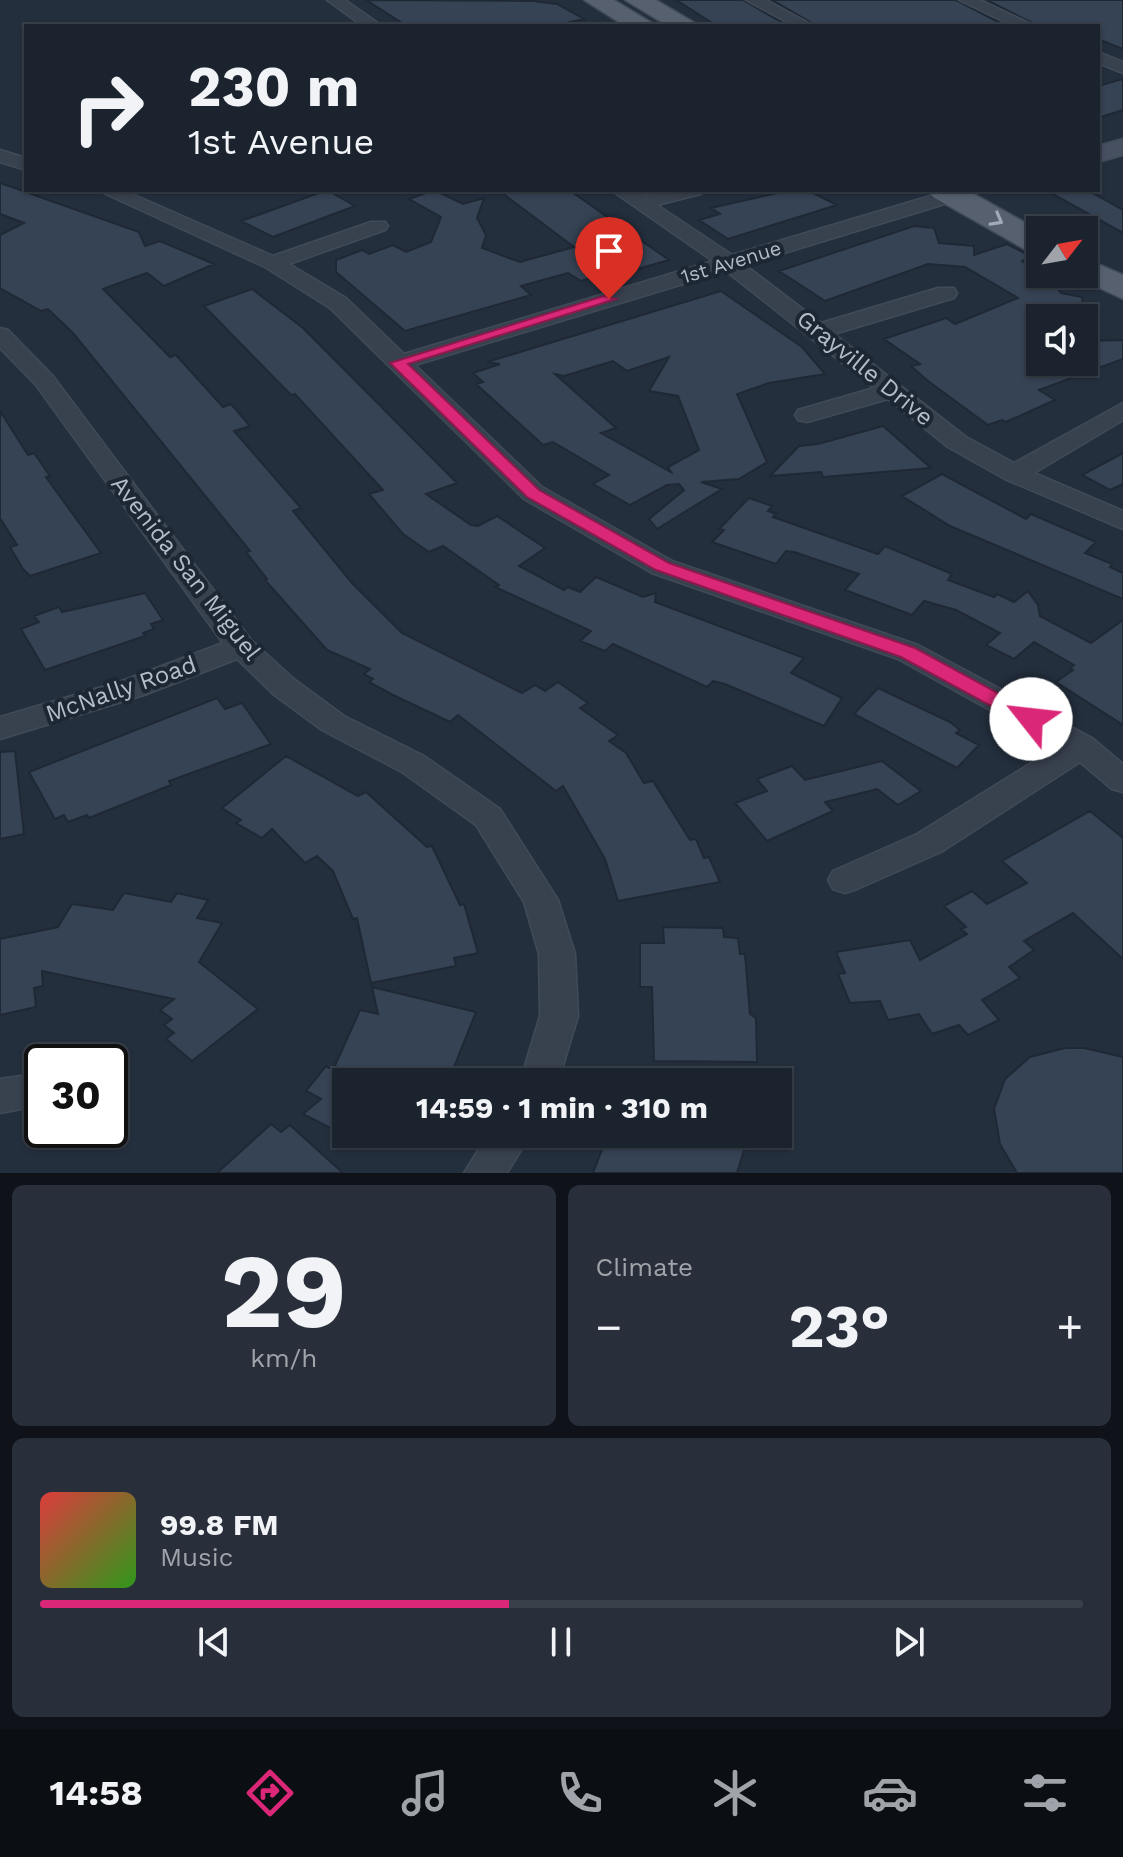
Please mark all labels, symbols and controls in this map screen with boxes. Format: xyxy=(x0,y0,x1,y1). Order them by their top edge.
text: 230 m xyxy=(188,54,359,120)
icon: right xyxy=(56,56,160,160)
text: 1st Avenue xyxy=(188,121,374,163)
one-way arrow xyxy=(988,210,1003,226)
north arrow xyxy=(1026,216,1098,288)
map controls xyxy=(1026,216,1098,376)
pin xyxy=(575,217,643,299)
icon: arrive xyxy=(587,229,631,273)
street label: 1st Avenue xyxy=(678,235,784,289)
street label: Grayville Drive xyxy=(791,304,939,432)
button: sound xyxy=(1026,304,1098,376)
street label: Avenida San Miguel xyxy=(105,470,267,666)
street label: McNally Road xyxy=(42,650,200,728)
position arrow xyxy=(989,677,1073,761)
speed limit sign: 30 xyxy=(24,1044,128,1148)
text: 14:59 · 1 min · 310 m xyxy=(416,1090,708,1125)
text: 29 xyxy=(221,1230,347,1352)
text: Climate xyxy=(596,1252,693,1282)
text: 23° xyxy=(789,1291,890,1362)
text: − xyxy=(596,1301,622,1353)
text: + xyxy=(1056,1301,1083,1353)
text: km/h xyxy=(250,1343,317,1373)
text: 99.8 FM xyxy=(160,1507,279,1542)
text: Music xyxy=(160,1542,233,1572)
icon: previous xyxy=(192,1620,236,1664)
icon: pause xyxy=(539,1620,583,1664)
icon: next xyxy=(887,1620,931,1664)
icon: directions xyxy=(242,1765,298,1821)
icon: music xyxy=(397,1765,453,1821)
icon: phone xyxy=(552,1765,608,1821)
icon: climate xyxy=(707,1765,763,1821)
icon: car xyxy=(862,1765,918,1821)
icon: filters xyxy=(1017,1765,1073,1821)
text: 14:58 xyxy=(50,1772,143,1814)

